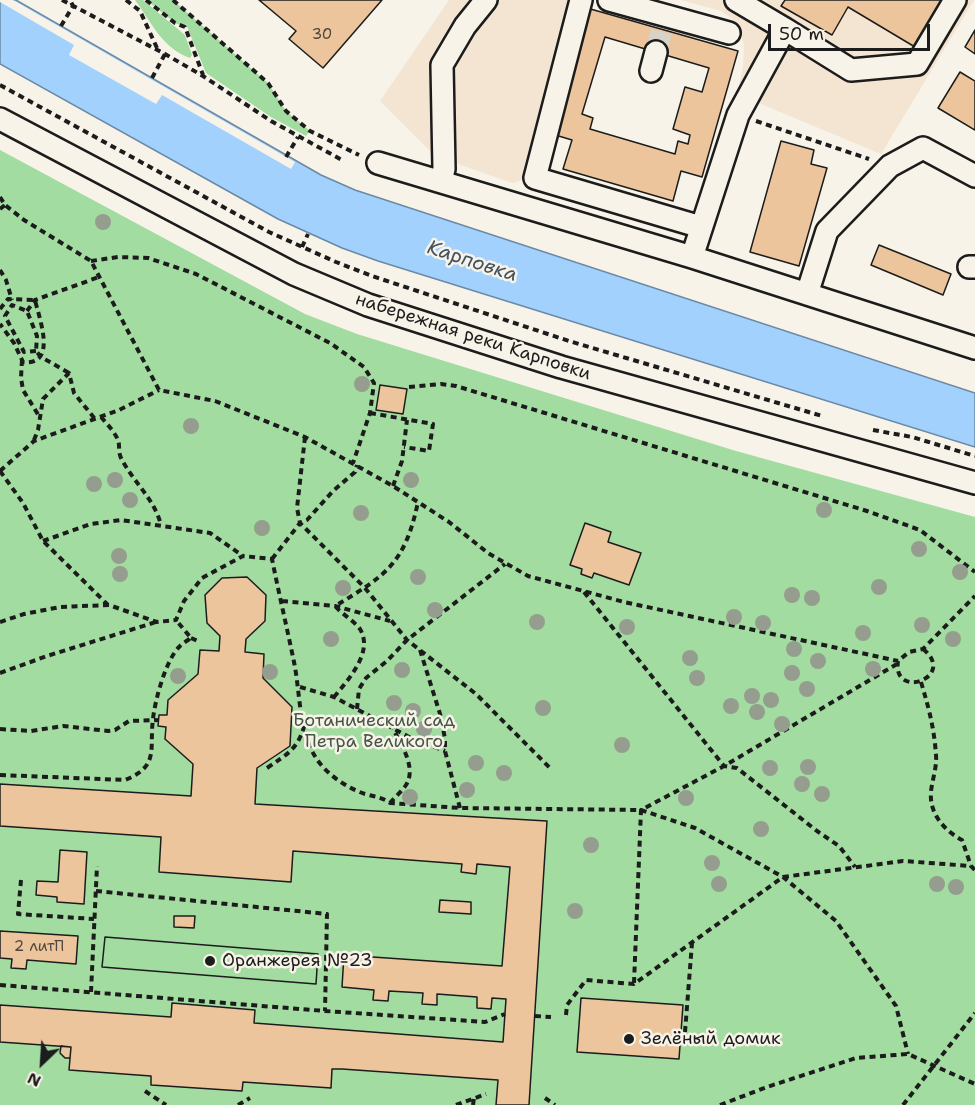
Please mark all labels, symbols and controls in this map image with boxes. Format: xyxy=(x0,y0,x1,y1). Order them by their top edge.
scale bar xyxy=(771,12,933,50)
text: 50 m xyxy=(779,22,824,46)
house number: 30 xyxy=(312,26,332,44)
water label: Карповка xyxy=(424,236,520,288)
street label: набережная реки Карповки xyxy=(353,289,593,385)
park label: Ботанический сад Петра Великого xyxy=(293,710,455,752)
house number: 2 литП xyxy=(14,938,64,956)
place label: Оранжерея №23 xyxy=(222,950,373,972)
marker: Оранжерея №23 xyxy=(203,954,217,968)
place label: Зелёный домик xyxy=(641,1028,781,1050)
marker: Зелёный домик xyxy=(622,1032,636,1046)
north arrow xyxy=(12,1033,72,1093)
text: N xyxy=(24,1068,44,1092)

